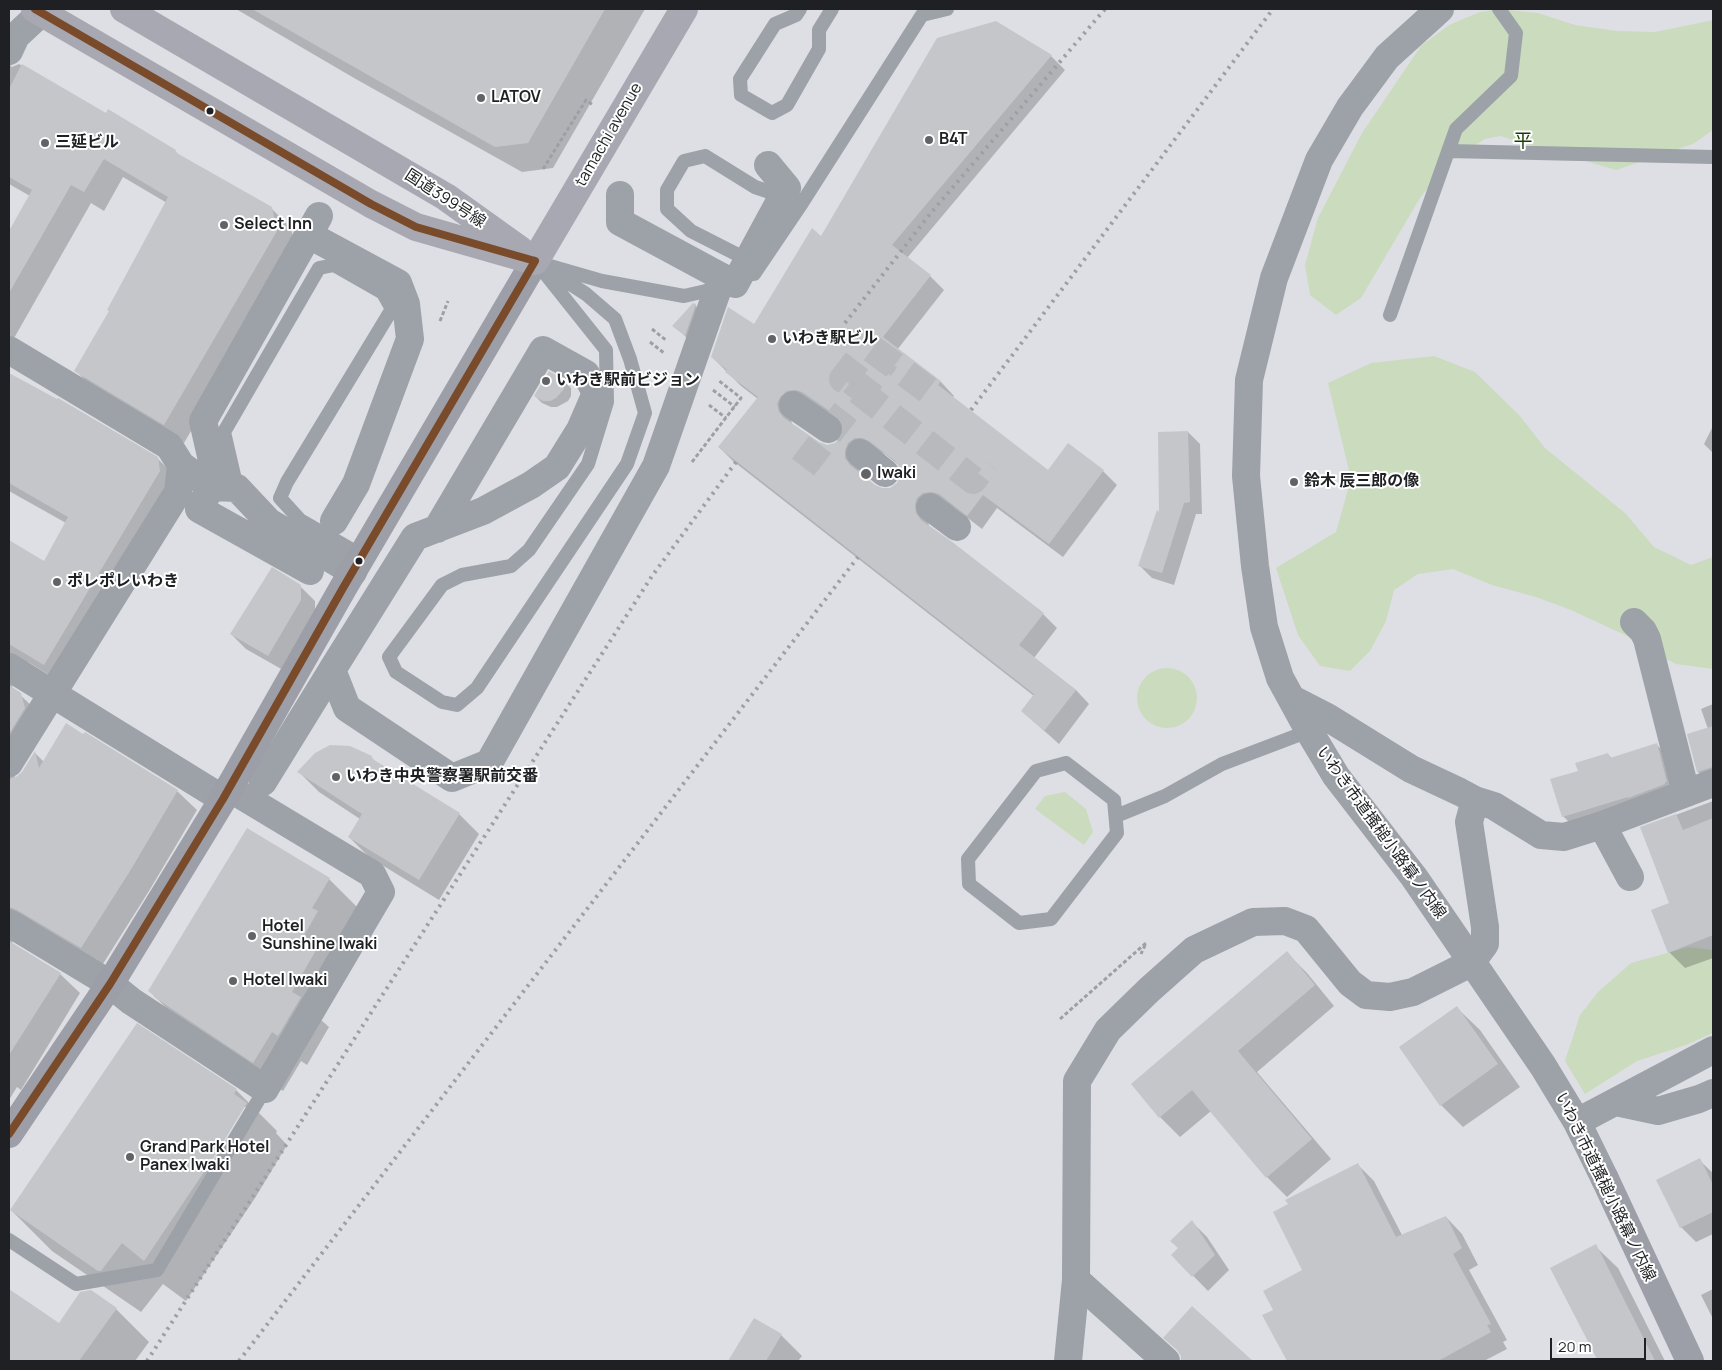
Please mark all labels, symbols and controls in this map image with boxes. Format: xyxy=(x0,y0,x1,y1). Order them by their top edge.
street label: tamachi avenue xyxy=(571,80,647,190)
place label: LATOV xyxy=(491,88,541,108)
marker: LATOV xyxy=(475,92,487,104)
unlabelled marker xyxy=(205,106,215,116)
place label: B4T xyxy=(939,130,968,150)
district label: 平 xyxy=(1514,131,1532,153)
place label: 三延ビル xyxy=(55,133,119,153)
marker: B4T xyxy=(923,134,935,146)
marker: 三延ビル xyxy=(39,137,51,149)
street label: 国道399号線 xyxy=(401,166,489,232)
place label: Select Inn xyxy=(234,215,312,235)
marker: Select Inn xyxy=(218,219,230,231)
place label: いわき駅ビル xyxy=(782,329,878,349)
marker: いわき駅ビル xyxy=(766,333,778,345)
place label: いわき駅前ビジョン xyxy=(556,371,700,391)
marker: いわき駅前ビジョン xyxy=(540,375,552,387)
place label: Iwaki xyxy=(877,464,916,484)
marker: Iwaki xyxy=(859,467,873,481)
place label: 鈴木 辰三郎の像 xyxy=(1304,472,1419,492)
marker: 鈴木 辰三郎の像 xyxy=(1288,476,1300,488)
unlabelled marker xyxy=(354,556,364,566)
place label: ポレポレいわき xyxy=(67,572,179,592)
marker: ポレポレいわき xyxy=(51,576,63,588)
street label: いわき市道搔槌小路幕ノ内線 xyxy=(1312,743,1450,923)
place label: いわき中央警察署駅前交番 xyxy=(346,767,538,787)
marker: いわき中央警察署駅前交番 xyxy=(330,771,342,783)
place label: Hotel Sunshine Iwaki xyxy=(262,917,378,955)
marker: Hotel Sunshine Iwaki xyxy=(246,930,258,942)
place label: Hotel Iwaki xyxy=(243,971,327,991)
marker: Hotel Iwaki xyxy=(227,975,239,987)
street label: いわき市道搔槌小路幕ノ内線 xyxy=(1551,1089,1659,1285)
place label: Grand Park Hotel Panex Iwaki xyxy=(140,1138,270,1176)
marker: Grand Park Hotel Panex Iwaki xyxy=(124,1151,136,1163)
scale bar xyxy=(1552,1328,1648,1360)
text: 20 m xyxy=(1558,1336,1591,1357)

